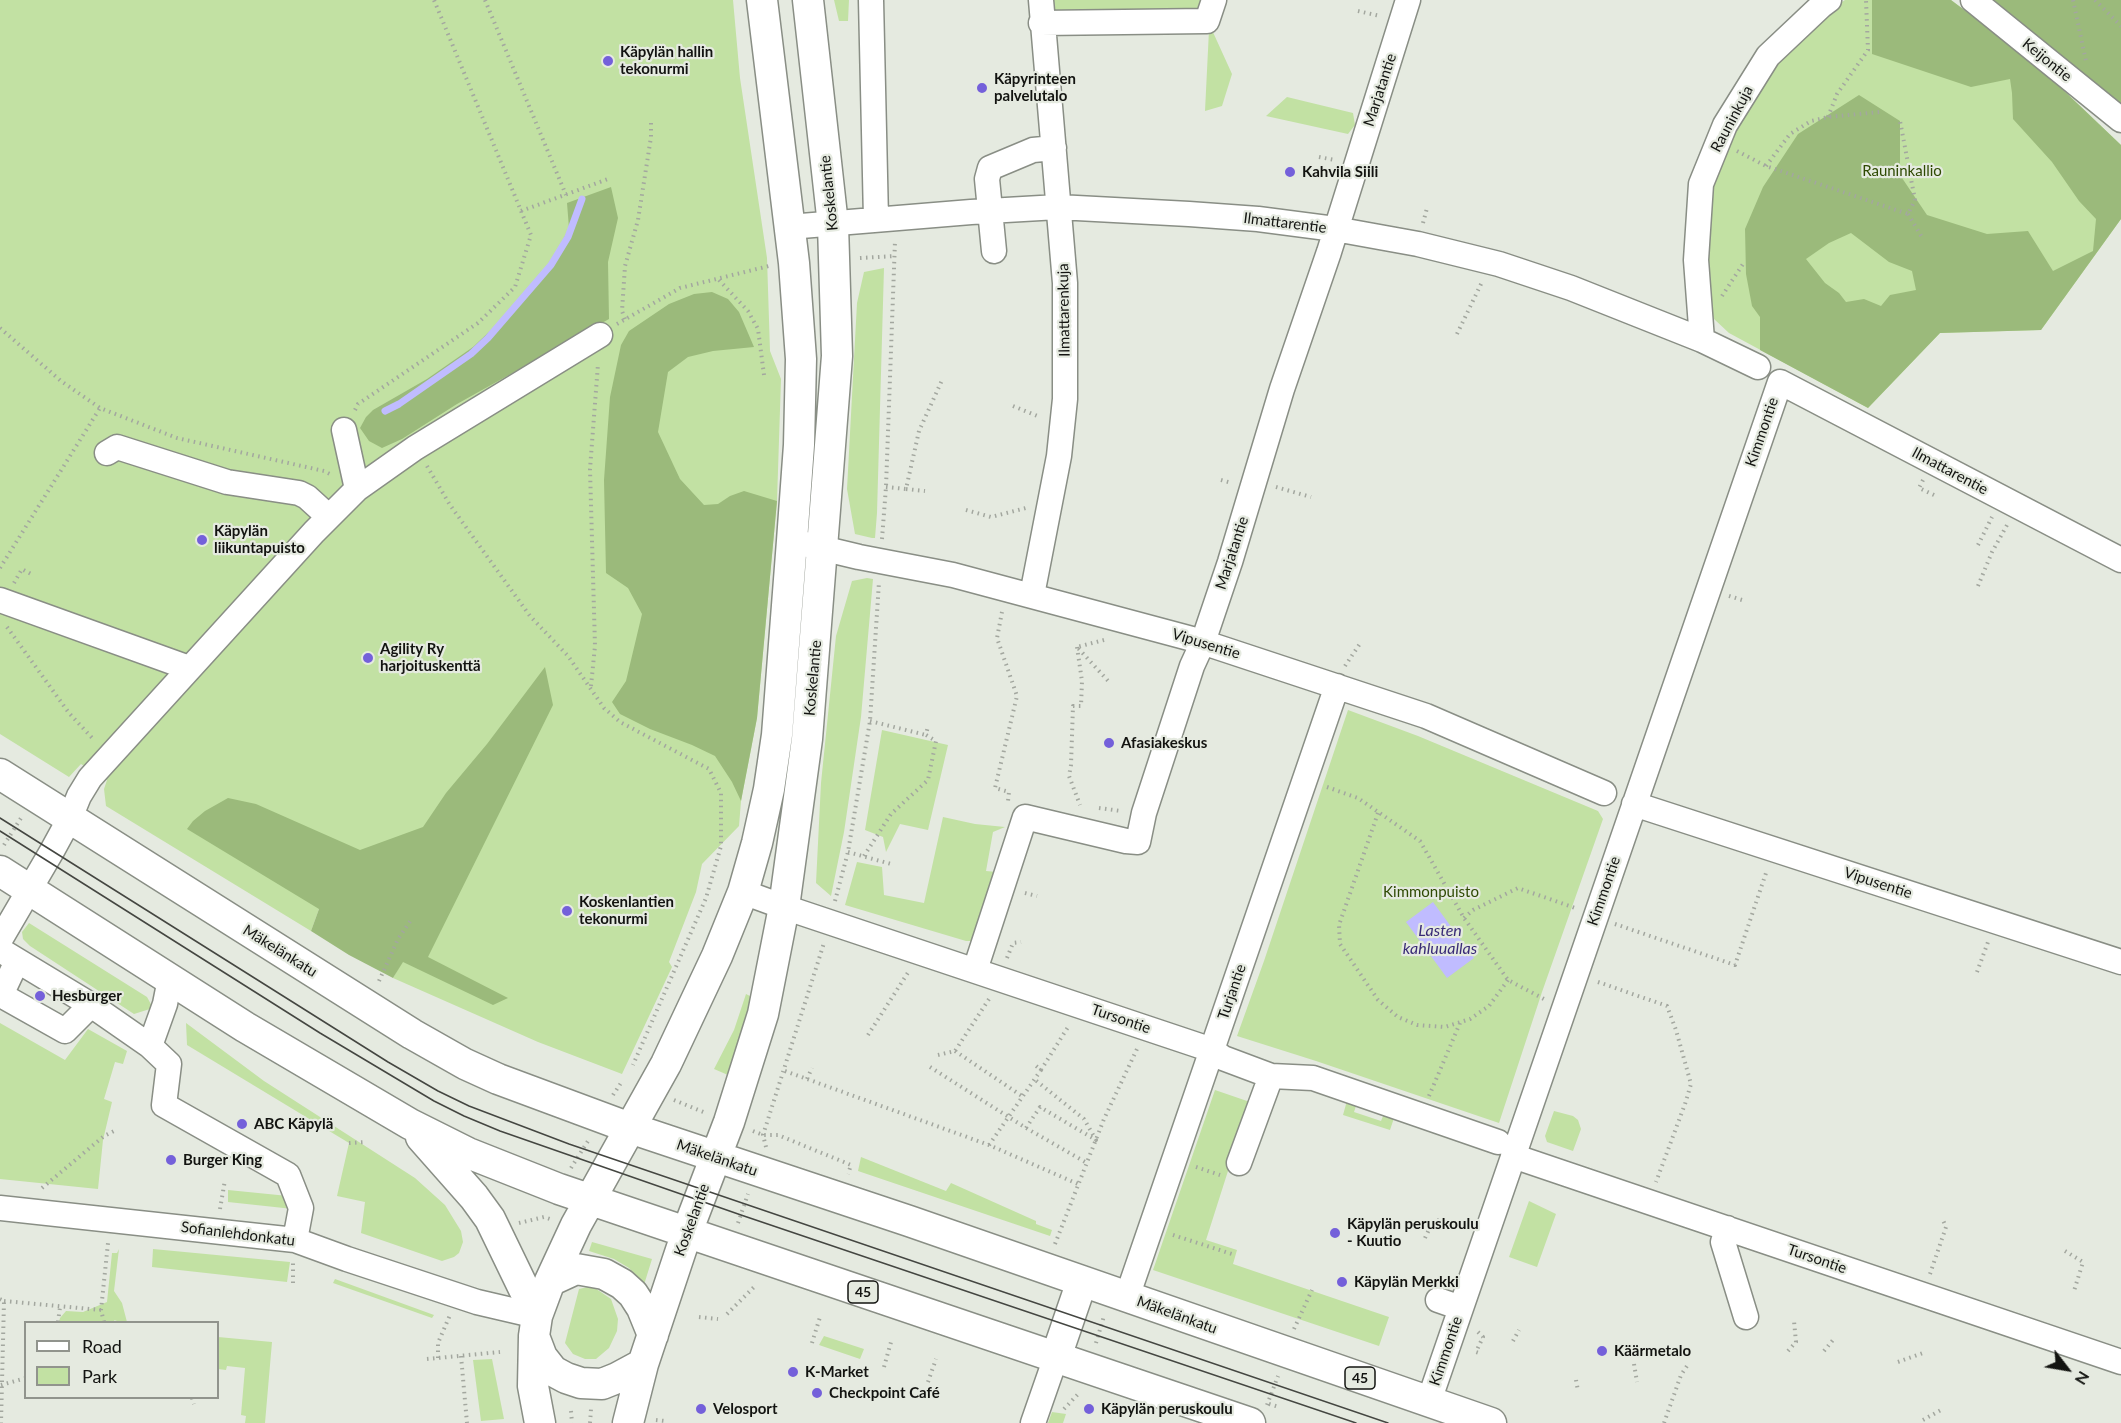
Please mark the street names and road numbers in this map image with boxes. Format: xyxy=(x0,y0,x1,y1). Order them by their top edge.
street label: Keijontie xyxy=(2019,35,2075,85)
street label: Marjatantie xyxy=(1360,51,1400,129)
street label: Rauninkuja xyxy=(1707,83,1757,155)
street label: Koskelantie xyxy=(816,154,842,232)
street label: Ilmattarentie xyxy=(1242,209,1328,237)
street label: Ilmattarenkuja xyxy=(1054,263,1074,357)
street label: Kimmontie xyxy=(1742,395,1782,469)
street label: Ilmattarentie xyxy=(1909,443,1991,499)
street label: Marjatantie xyxy=(1212,514,1252,592)
street label: Vipusentie xyxy=(1170,625,1242,663)
street label: Koskelantie xyxy=(801,639,825,717)
street label: Kimmontie xyxy=(1584,854,1624,928)
street label: Vipusentie xyxy=(1842,864,1914,902)
street label: Mäkelänkatu xyxy=(239,921,321,981)
street label: Turjantie xyxy=(1214,962,1250,1022)
street label: Tursontie xyxy=(1089,1000,1153,1038)
street label: Mäkelänkatu xyxy=(674,1136,760,1180)
street label: Koskelantie xyxy=(671,1181,713,1259)
street label: Sofianlehdonkatu xyxy=(180,1218,296,1250)
street label: Tursontie xyxy=(1785,1240,1849,1278)
road number: 45 xyxy=(848,1281,878,1303)
street label: Mäkelänkatu xyxy=(1134,1292,1220,1338)
street label: Kimmontie xyxy=(1426,1314,1466,1388)
road number: 45 xyxy=(1345,1367,1375,1389)

